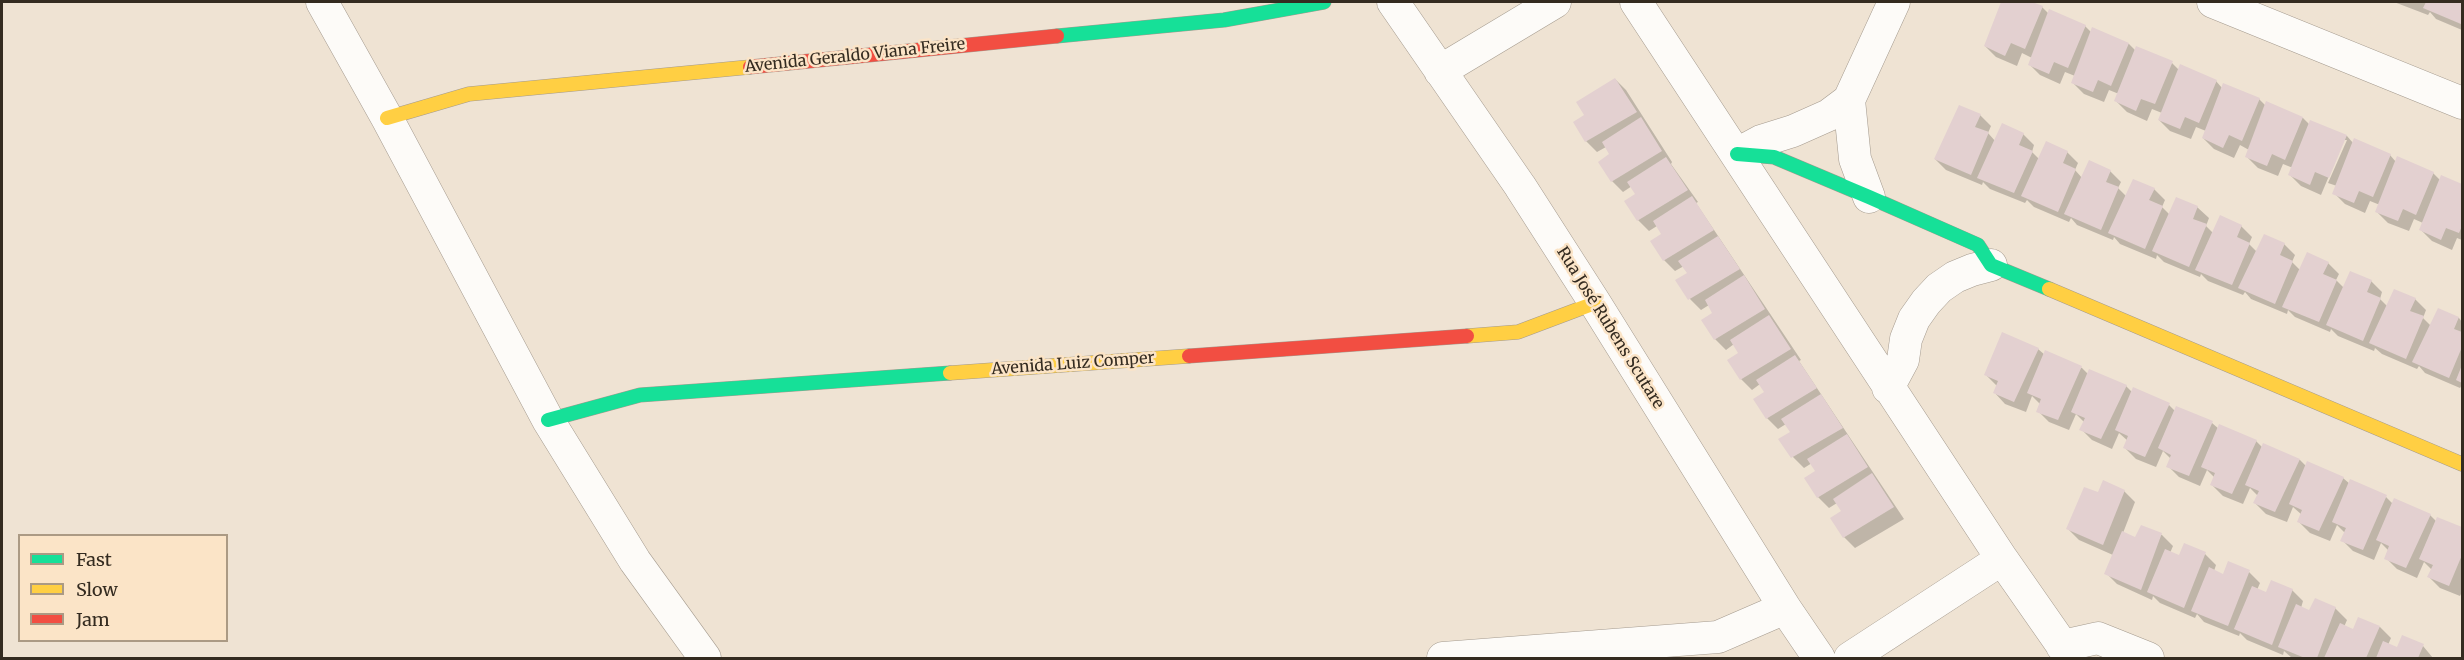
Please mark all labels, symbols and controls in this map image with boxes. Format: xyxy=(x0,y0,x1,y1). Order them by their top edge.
street label: Avenida Geraldo Viana Freire xyxy=(744,35,966,77)
street label: Rua José Rubens Scutare xyxy=(1552,244,1668,412)
street label: Avenida Luiz Comper xyxy=(991,349,1155,379)
legend xyxy=(18,534,228,642)
text: Fast xyxy=(76,548,112,571)
text: Slow xyxy=(76,578,118,601)
text: Jam xyxy=(76,608,110,631)

